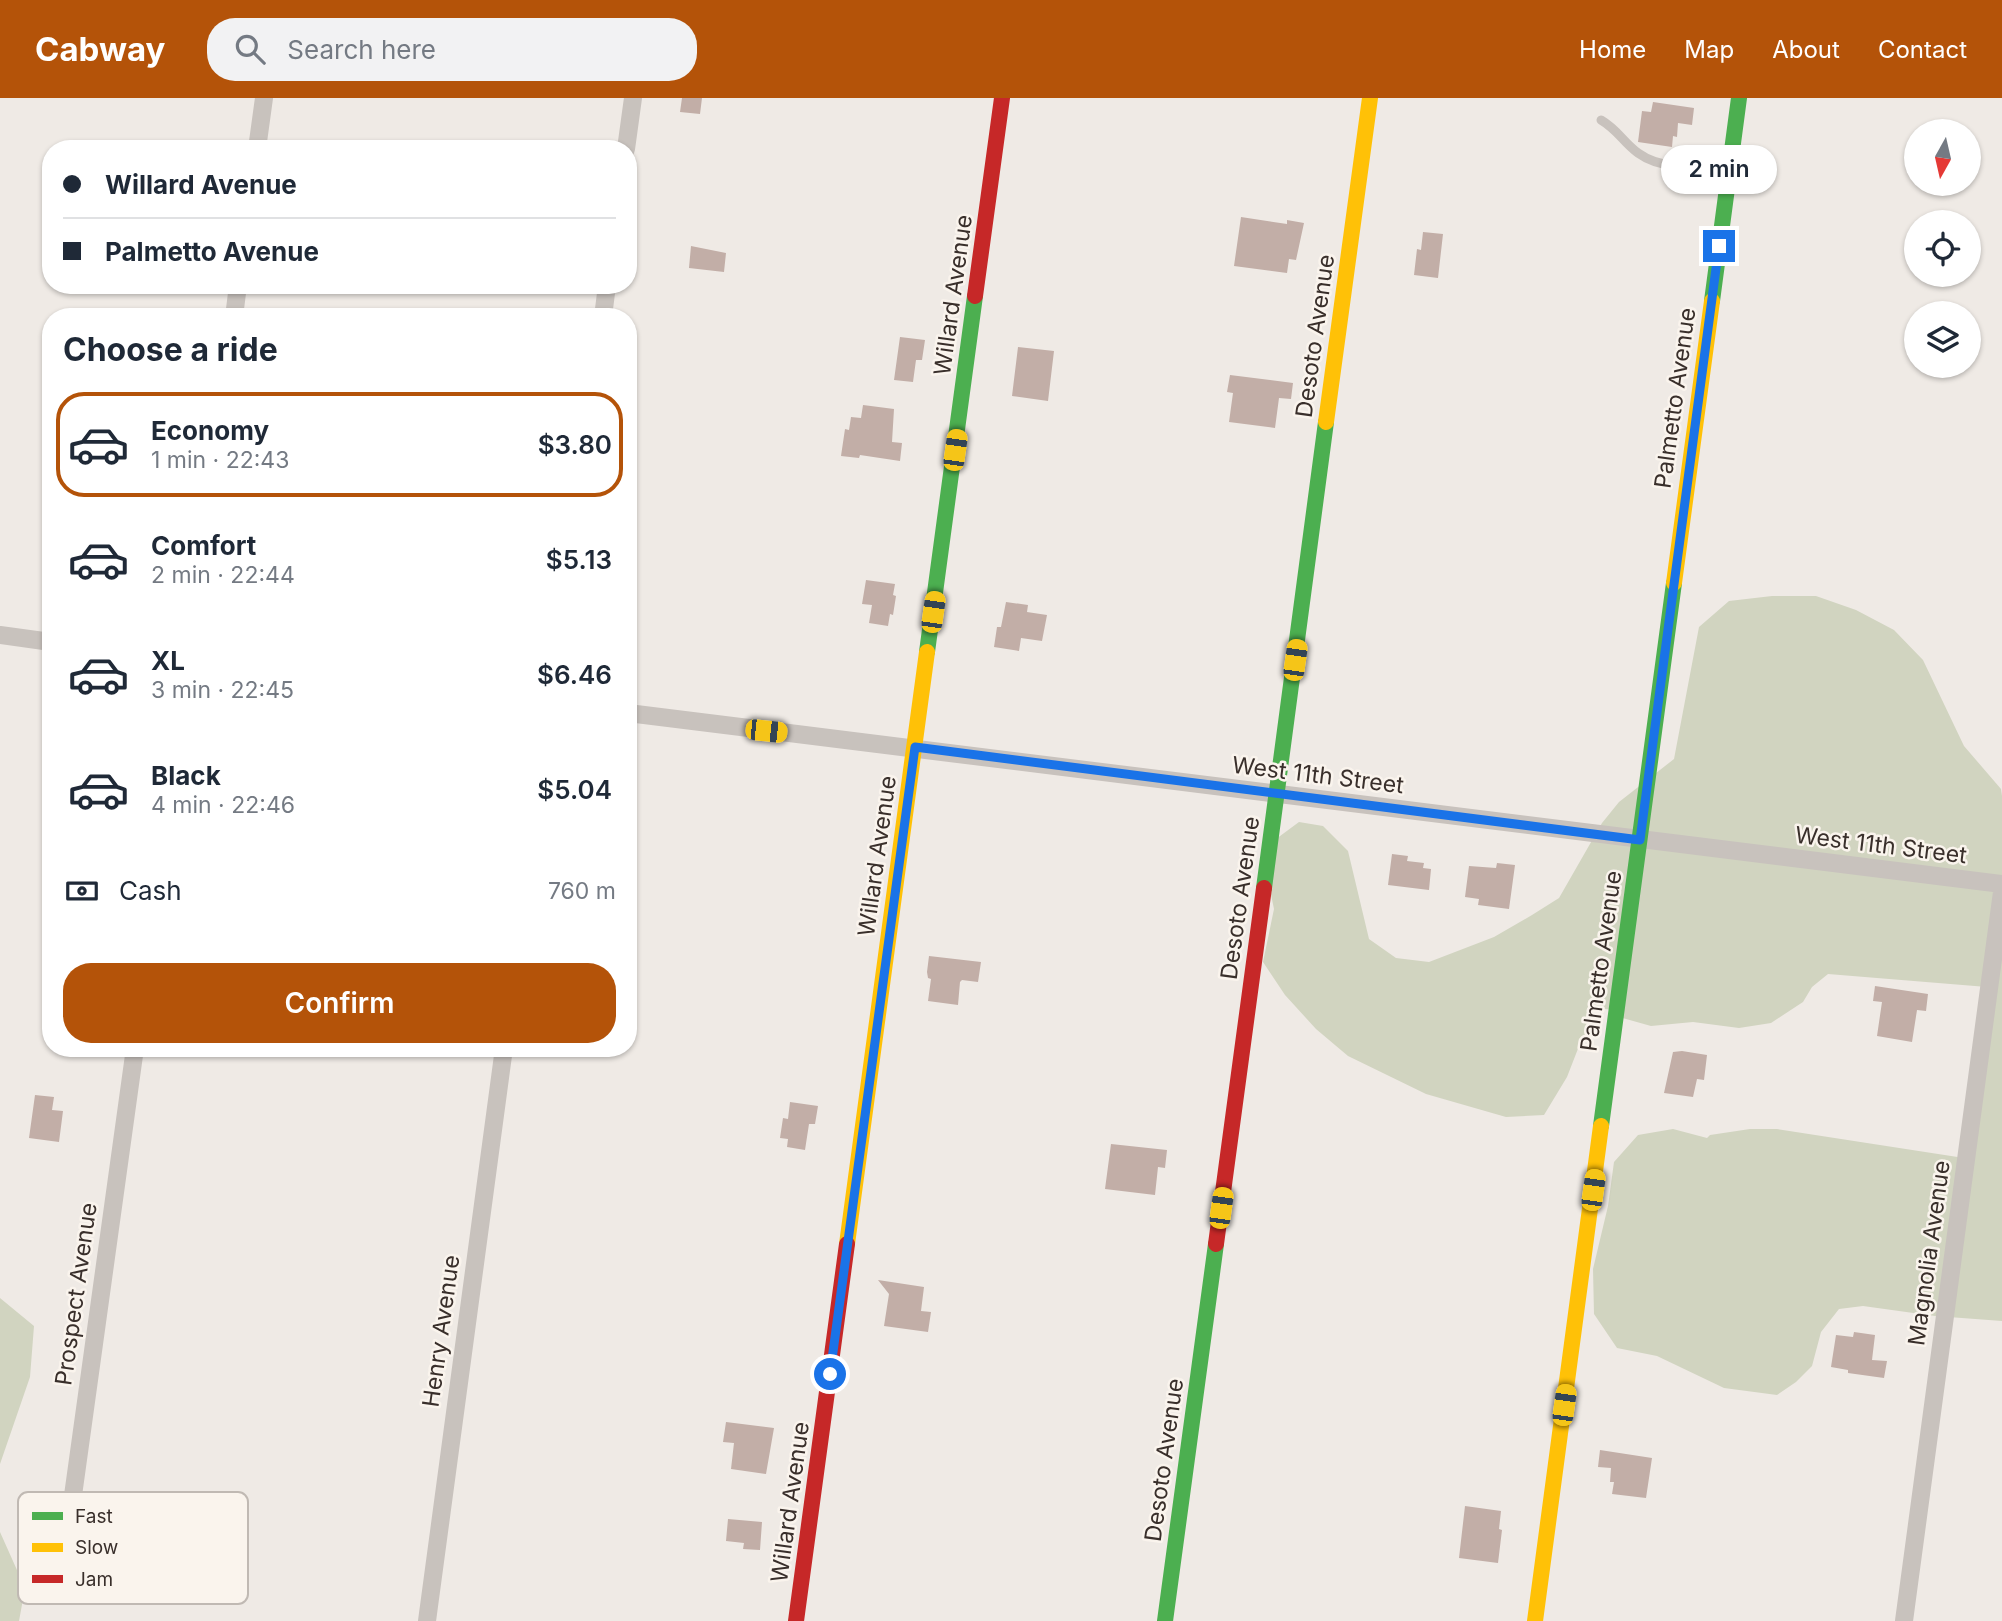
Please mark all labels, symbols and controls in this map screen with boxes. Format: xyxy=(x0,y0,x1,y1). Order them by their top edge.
search box xyxy=(207,18,697,81)
text: Cabway xyxy=(35,29,165,69)
icon: search xyxy=(231,30,269,68)
text: Search here xyxy=(287,34,436,65)
text: Home xyxy=(1579,35,1646,64)
text: Map xyxy=(1684,35,1734,64)
text: About xyxy=(1772,35,1840,64)
text: Contact xyxy=(1878,35,1967,64)
north arrow xyxy=(1904,119,1981,196)
map controls xyxy=(1904,119,1981,378)
callout: 2 min xyxy=(1661,144,1777,194)
text: 2 min xyxy=(1689,155,1749,183)
text: Willard Avenue xyxy=(105,169,297,200)
button: locate xyxy=(1904,210,1981,287)
street label: Willard Avenue xyxy=(928,213,978,377)
route end xyxy=(1703,230,1735,262)
text: Palmetto Avenue xyxy=(105,236,319,267)
street label: Desoto Avenue xyxy=(1290,253,1340,419)
button: layers xyxy=(1904,301,1981,378)
street label: Palmetto Avenue xyxy=(1648,306,1702,490)
text: Choose a ride xyxy=(63,330,278,369)
icon: car xyxy=(67,413,130,476)
text: Economy xyxy=(151,415,269,446)
car xyxy=(942,428,969,472)
text: $3.80 xyxy=(538,429,612,460)
text: 1 min · 22:43 xyxy=(151,446,289,474)
icon: car xyxy=(67,528,130,591)
text: Comfort xyxy=(151,530,256,561)
text: $5.13 xyxy=(546,544,612,575)
text: 2 min · 22:44 xyxy=(151,561,295,589)
car xyxy=(920,590,947,634)
car xyxy=(1282,638,1309,682)
icon: car xyxy=(67,643,130,706)
text: XL xyxy=(151,645,185,676)
text: $6.46 xyxy=(537,659,612,690)
text: 3 min · 22:45 xyxy=(151,676,294,704)
car xyxy=(745,718,788,744)
street label: West 11th Street xyxy=(1231,751,1406,799)
icon: car xyxy=(67,758,130,821)
text: Black xyxy=(151,760,221,791)
text: $5.04 xyxy=(537,774,612,805)
street label: Willard Avenue xyxy=(852,774,902,938)
text: 4 min · 22:46 xyxy=(151,791,295,819)
street label: Desoto Avenue xyxy=(1215,815,1265,981)
street label: West 11th Street xyxy=(1794,821,1969,869)
street label: Palmetto Avenue xyxy=(1574,869,1628,1053)
icon: cash xyxy=(63,872,101,910)
text: Cash xyxy=(119,875,182,906)
text: 760 m xyxy=(548,877,616,905)
button: Confirm xyxy=(63,963,616,1043)
street label: Magnolia Avenue xyxy=(1902,1159,1956,1347)
car xyxy=(1580,1168,1607,1212)
car xyxy=(1208,1186,1235,1230)
street label: Prospect Avenue xyxy=(49,1201,103,1387)
street label: Henry Avenue xyxy=(416,1253,466,1409)
route start xyxy=(814,1358,846,1390)
street label: Desoto Avenue xyxy=(1139,1377,1189,1543)
car xyxy=(1551,1383,1578,1427)
street label: Willard Avenue xyxy=(765,1420,815,1584)
legend xyxy=(18,1492,248,1604)
text: Fast xyxy=(75,1505,113,1528)
text: Slow xyxy=(75,1536,118,1559)
text: Jam xyxy=(75,1568,113,1591)

